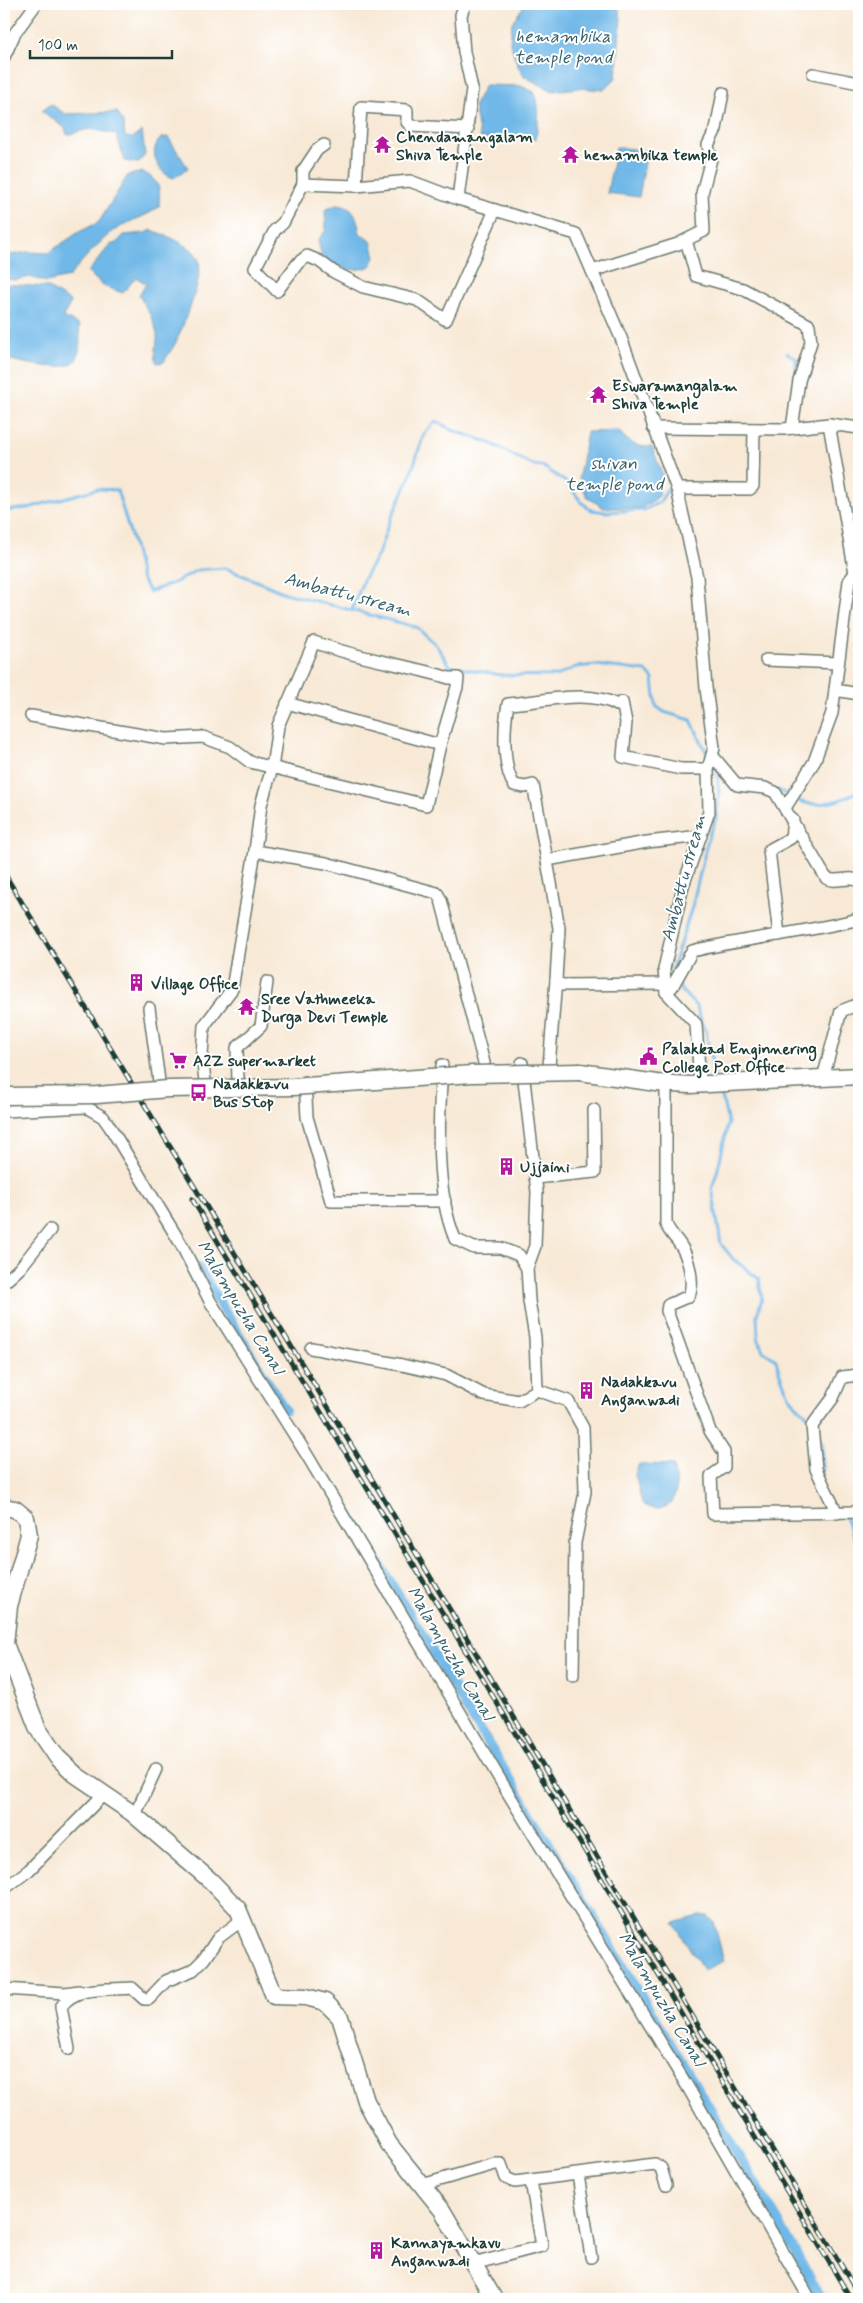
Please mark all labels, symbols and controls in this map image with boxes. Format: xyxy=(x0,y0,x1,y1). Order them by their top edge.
water label: hemambika temple pond xyxy=(514,25,615,70)
scale bar xyxy=(30,28,172,60)
text: 100 m xyxy=(38,36,78,56)
place label: Chendamangalam Shiva Temple xyxy=(396,127,533,166)
temple icon: Chendamangalam Shiva Temple xyxy=(372,135,392,155)
temple icon: hemambika temple xyxy=(560,144,580,164)
place label: hemambika temple xyxy=(584,145,719,166)
place label: Eswaramangalam Shiva Temple xyxy=(612,376,738,415)
temple icon: Eswaramangalam Shiva Temple xyxy=(588,384,608,404)
water label: shivan temple pond xyxy=(565,452,666,497)
water label: Ambattu stream xyxy=(282,566,414,623)
water label: Ambattu stream xyxy=(655,812,712,944)
building icon: Village Office xyxy=(127,973,147,993)
place label: Village Office xyxy=(151,974,239,996)
place label: Sree Vathmeeka Durga Devi Temple xyxy=(261,989,388,1030)
temple icon: Sree Vathmeeka Durga Devi Temple xyxy=(237,997,257,1017)
place label: Palakkad Enginnering College Post Office xyxy=(662,1039,817,1079)
public building icon: Palakkad Enginnering College Post Office xyxy=(638,1047,658,1067)
supermarket icon: A2Z supermarket xyxy=(169,1050,189,1070)
place label: A2Z supermarket xyxy=(193,1051,316,1072)
place label: Nadakkavu Bus Stop xyxy=(213,1074,289,1113)
bus stop icon: Nadakkavu Bus Stop xyxy=(189,1082,209,1102)
building icon: Ujjaini xyxy=(496,1156,516,1176)
place label: Ujjaini xyxy=(520,1157,570,1178)
water label: Malampuzha Canal xyxy=(191,1236,291,1381)
place label: Nadakkavu Anganwadi xyxy=(601,1372,680,1413)
building icon: Nadakkavu Anganwadi xyxy=(577,1380,597,1400)
water label: Malampuzha Canal xyxy=(401,1582,501,1727)
water label: Malampuzha Canal xyxy=(612,1928,712,2073)
place label: Kannayamkavu Anganwadi xyxy=(391,2233,501,2274)
building icon: Kannayamkavu Anganwadi xyxy=(367,2241,387,2261)

